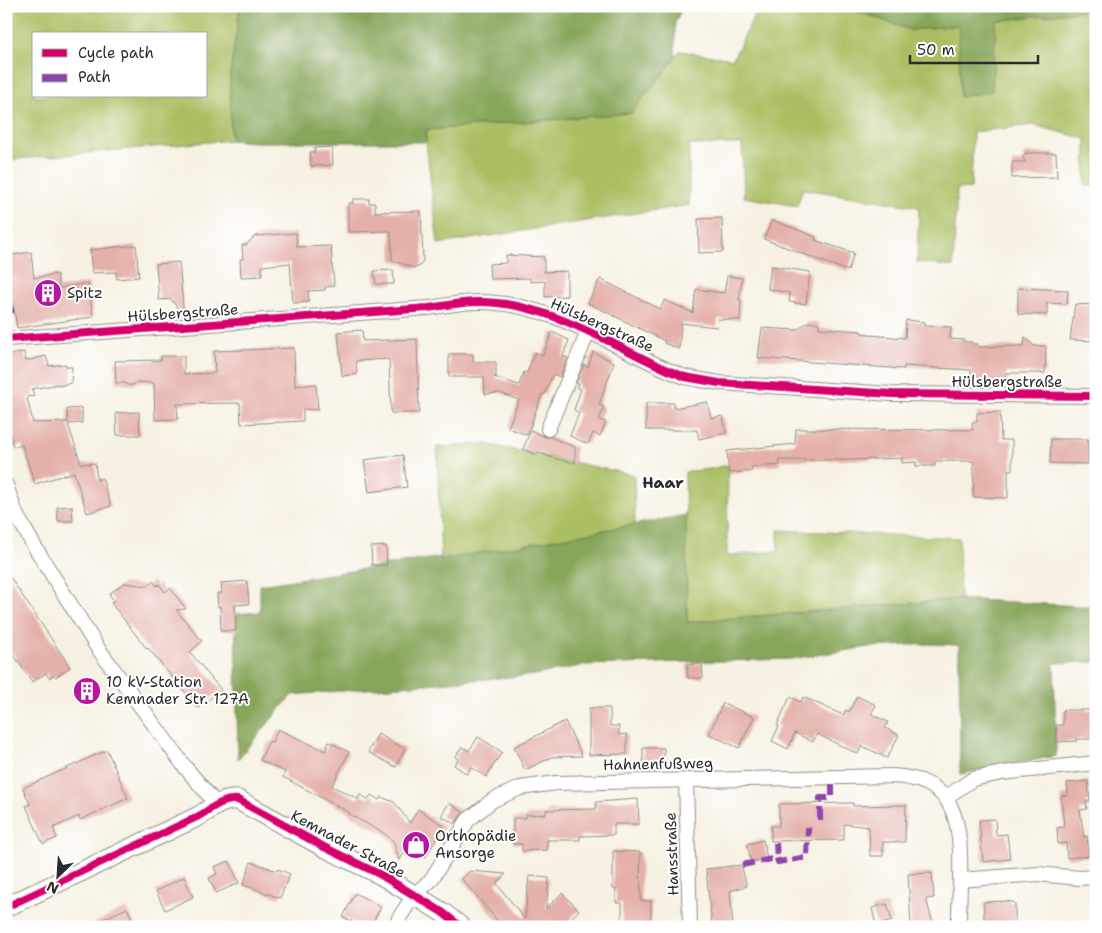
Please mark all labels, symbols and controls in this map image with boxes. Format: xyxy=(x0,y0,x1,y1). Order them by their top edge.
legend xyxy=(32,32,208,98)
scale bar xyxy=(910,32,1037,64)
text: 50 m xyxy=(917,40,955,60)
text: Cycle path xyxy=(78,43,154,63)
text: Path xyxy=(78,67,111,87)
building icon: Spitz xyxy=(33,278,63,308)
place label: Spitz xyxy=(67,283,103,303)
street label: Hülsbergstraße xyxy=(547,293,657,357)
street label: Hülsbergstraße xyxy=(127,299,239,327)
street label: Hülsbergstraße xyxy=(951,372,1063,392)
district label: Haar xyxy=(642,472,684,493)
place label: 10 kV-Station Kemnader Str. 127A xyxy=(106,672,249,709)
building icon: 10 kV-Station Kemnader Str. 127A xyxy=(72,676,102,706)
street label: Hahnenfußweg xyxy=(603,753,713,775)
street label: Kemnader Straße xyxy=(287,805,409,883)
street label: Hansstraße xyxy=(661,812,683,896)
place label: Orthopädie Ansorge xyxy=(435,826,516,863)
shop icon: Orthopädie Ansorge xyxy=(401,830,431,860)
north arrow xyxy=(32,850,82,900)
text: N xyxy=(44,877,61,898)

